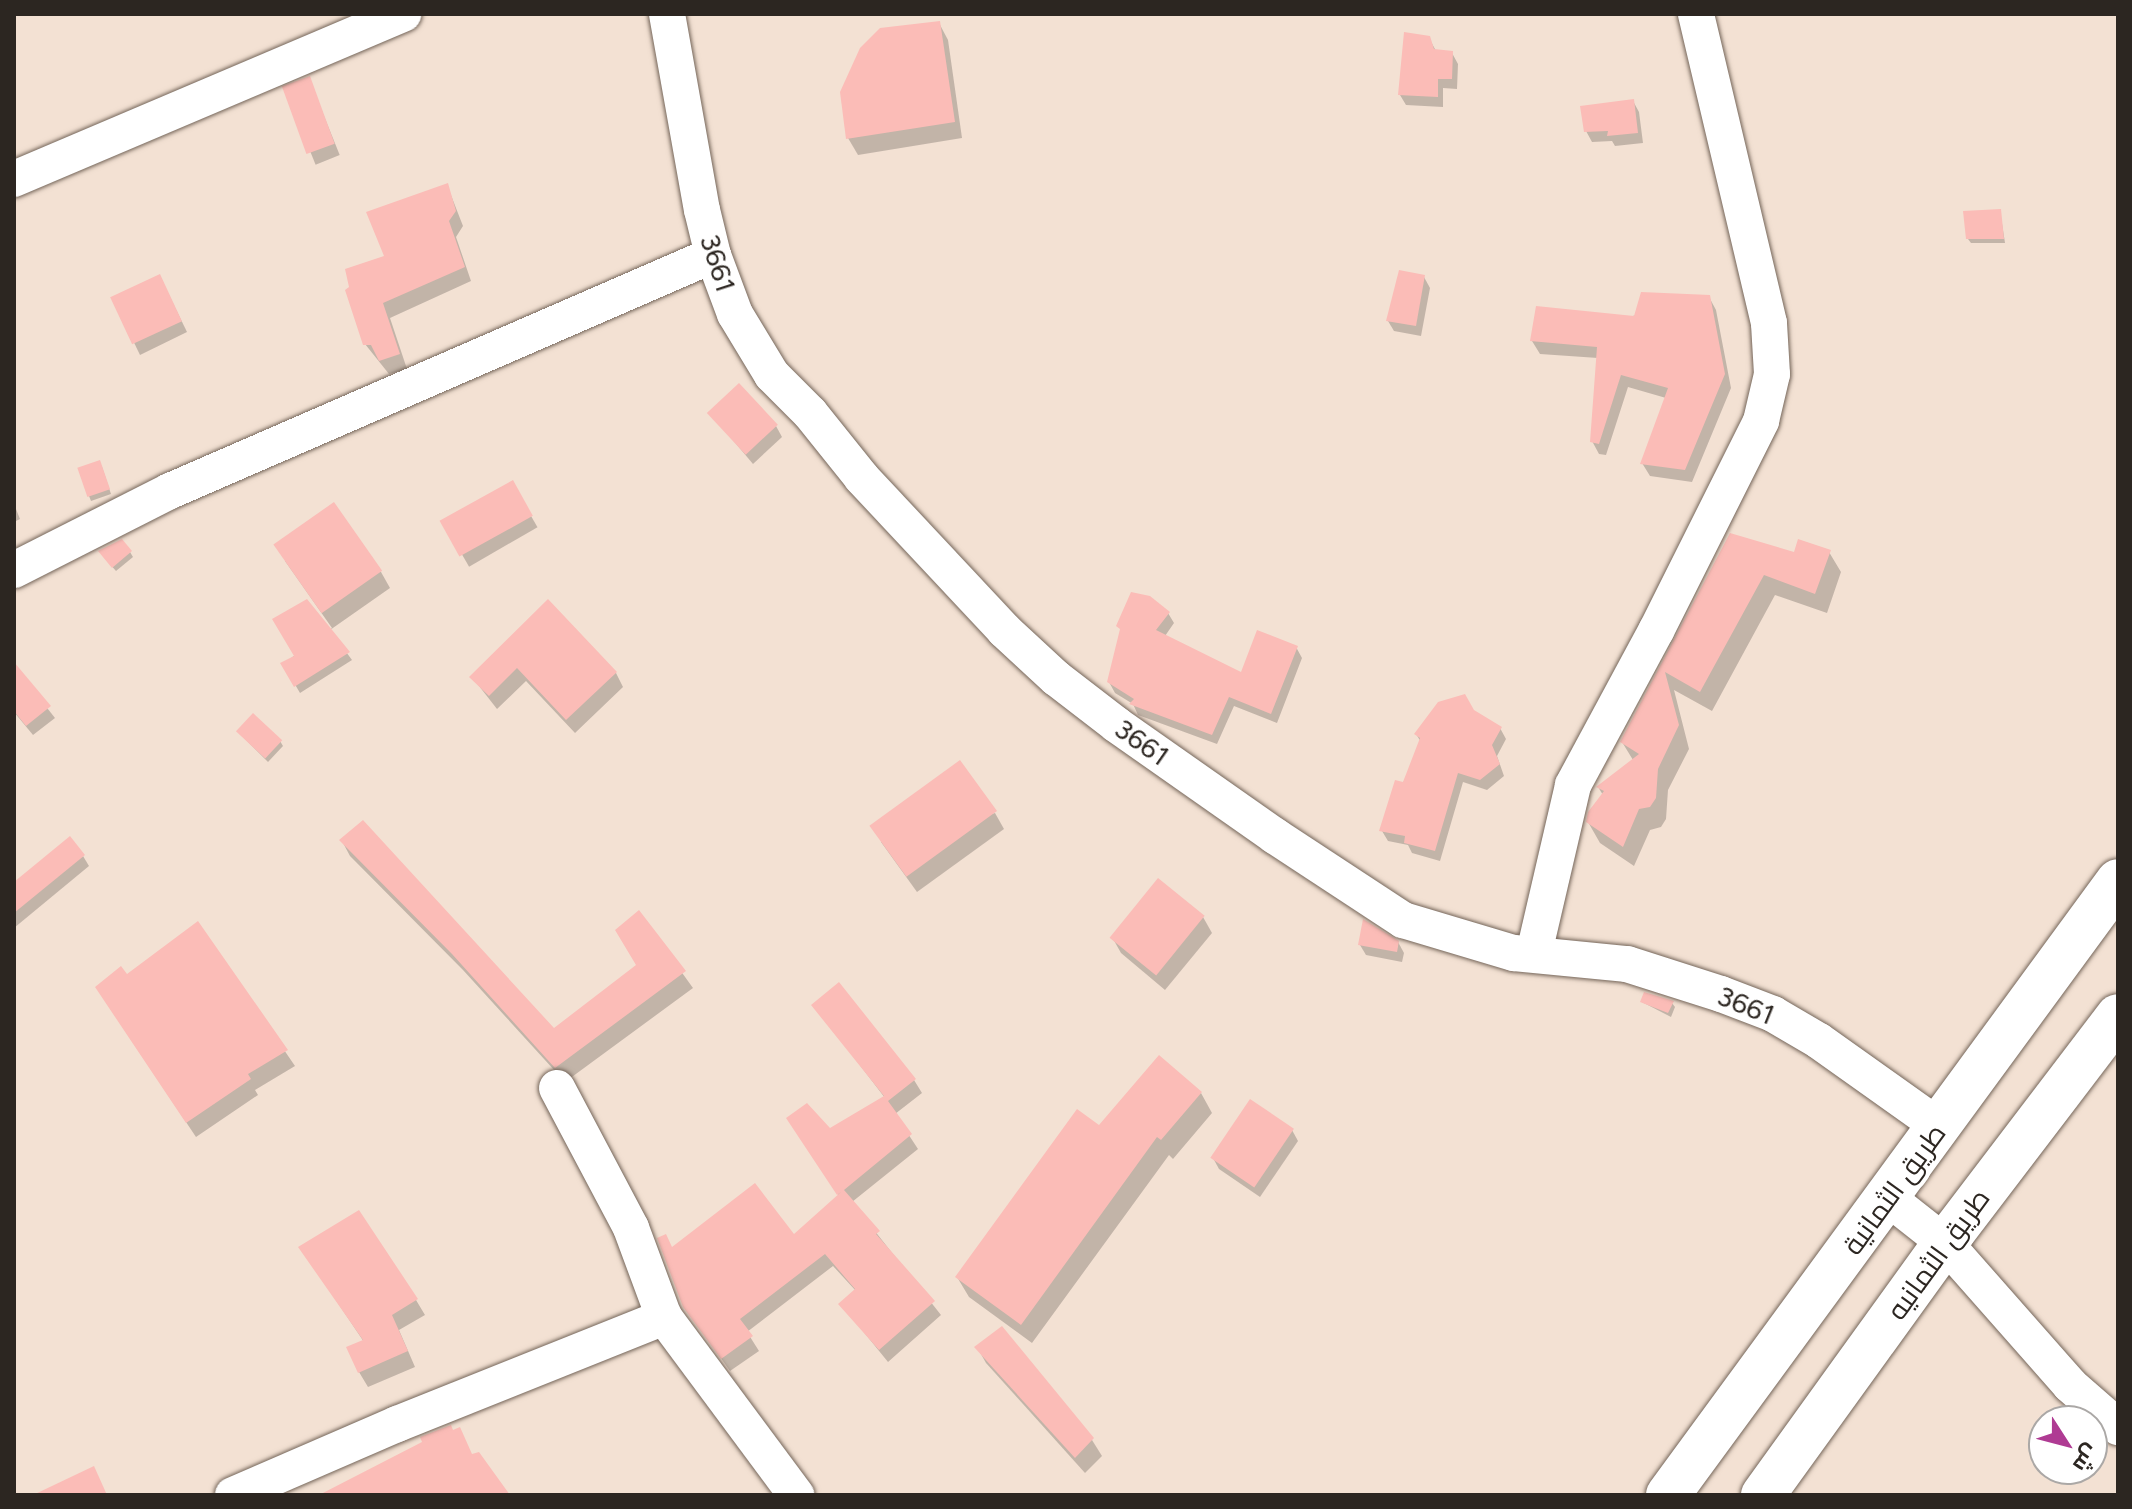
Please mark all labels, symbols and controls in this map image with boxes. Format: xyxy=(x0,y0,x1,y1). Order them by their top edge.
street label: 3661 xyxy=(693,230,743,296)
street label: 3661 xyxy=(1108,711,1176,773)
street label: 3661 xyxy=(1713,978,1779,1032)
street label: طريق الثمانية xyxy=(1835,1117,1953,1261)
street label: طريق الثمانيه xyxy=(1879,1182,1997,1326)
north arrow xyxy=(2028,1405,2108,1485)
text: ش xyxy=(2067,1439,2105,1478)

